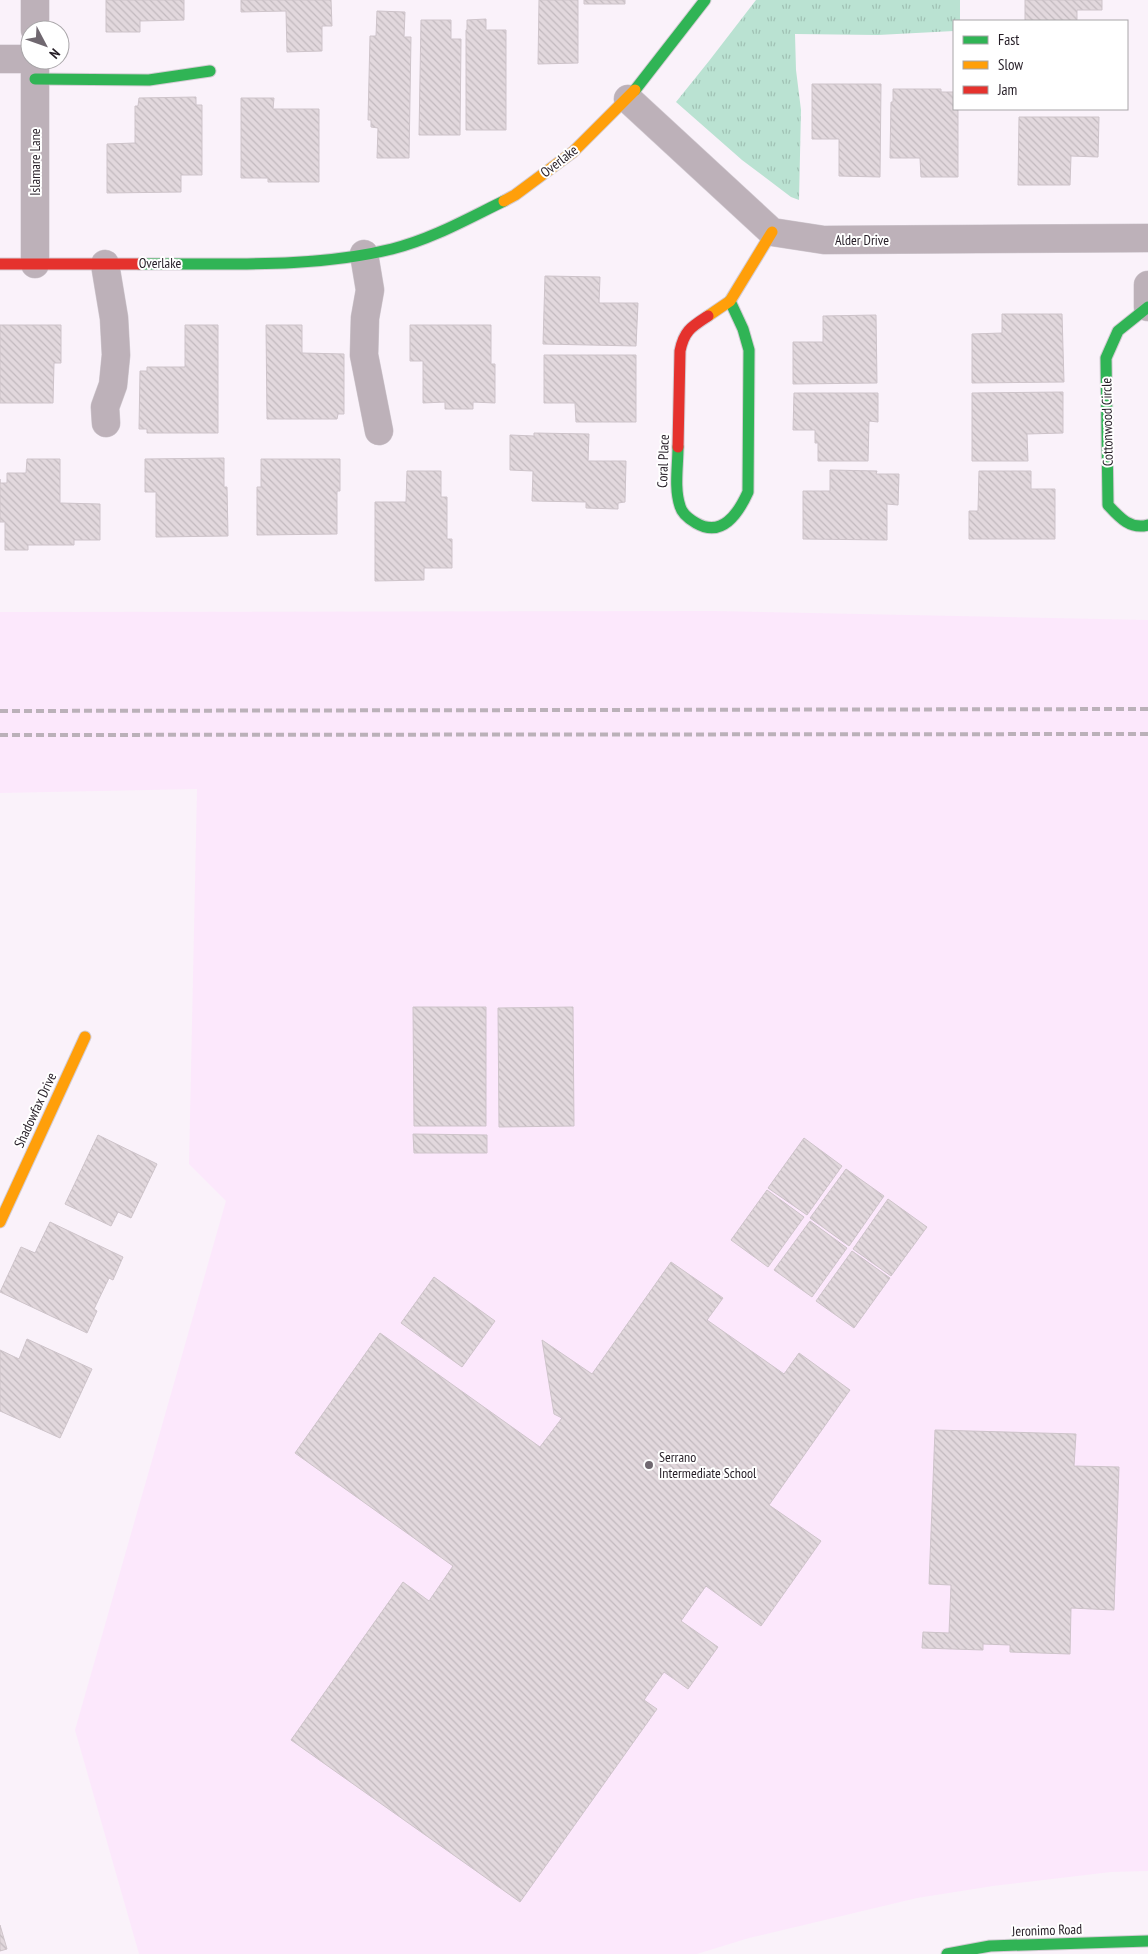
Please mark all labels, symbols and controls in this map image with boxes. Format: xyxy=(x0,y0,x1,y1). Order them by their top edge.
north arrow xyxy=(20,20,70,70)
legend xyxy=(953,20,1128,110)
text: Fast xyxy=(998,30,1019,49)
text: N xyxy=(46,45,64,62)
text: Slow xyxy=(998,55,1023,74)
text: Jam xyxy=(997,80,1017,99)
street label: Islamare Lane xyxy=(26,128,44,196)
street label: Overlake xyxy=(537,141,581,181)
street label: Alder Drive xyxy=(835,231,889,249)
street label: Overlake xyxy=(139,254,181,272)
street label: Cottonwood Circle xyxy=(1097,377,1117,466)
street label: Coral Place xyxy=(653,434,673,488)
street label: Shadowfax Drive xyxy=(10,1069,60,1151)
place label: Serrano Intermediate School xyxy=(659,1448,757,1482)
marker: Serrano Intermediate School xyxy=(643,1459,655,1471)
street label: Jeronimo Road xyxy=(1011,1920,1082,1940)

